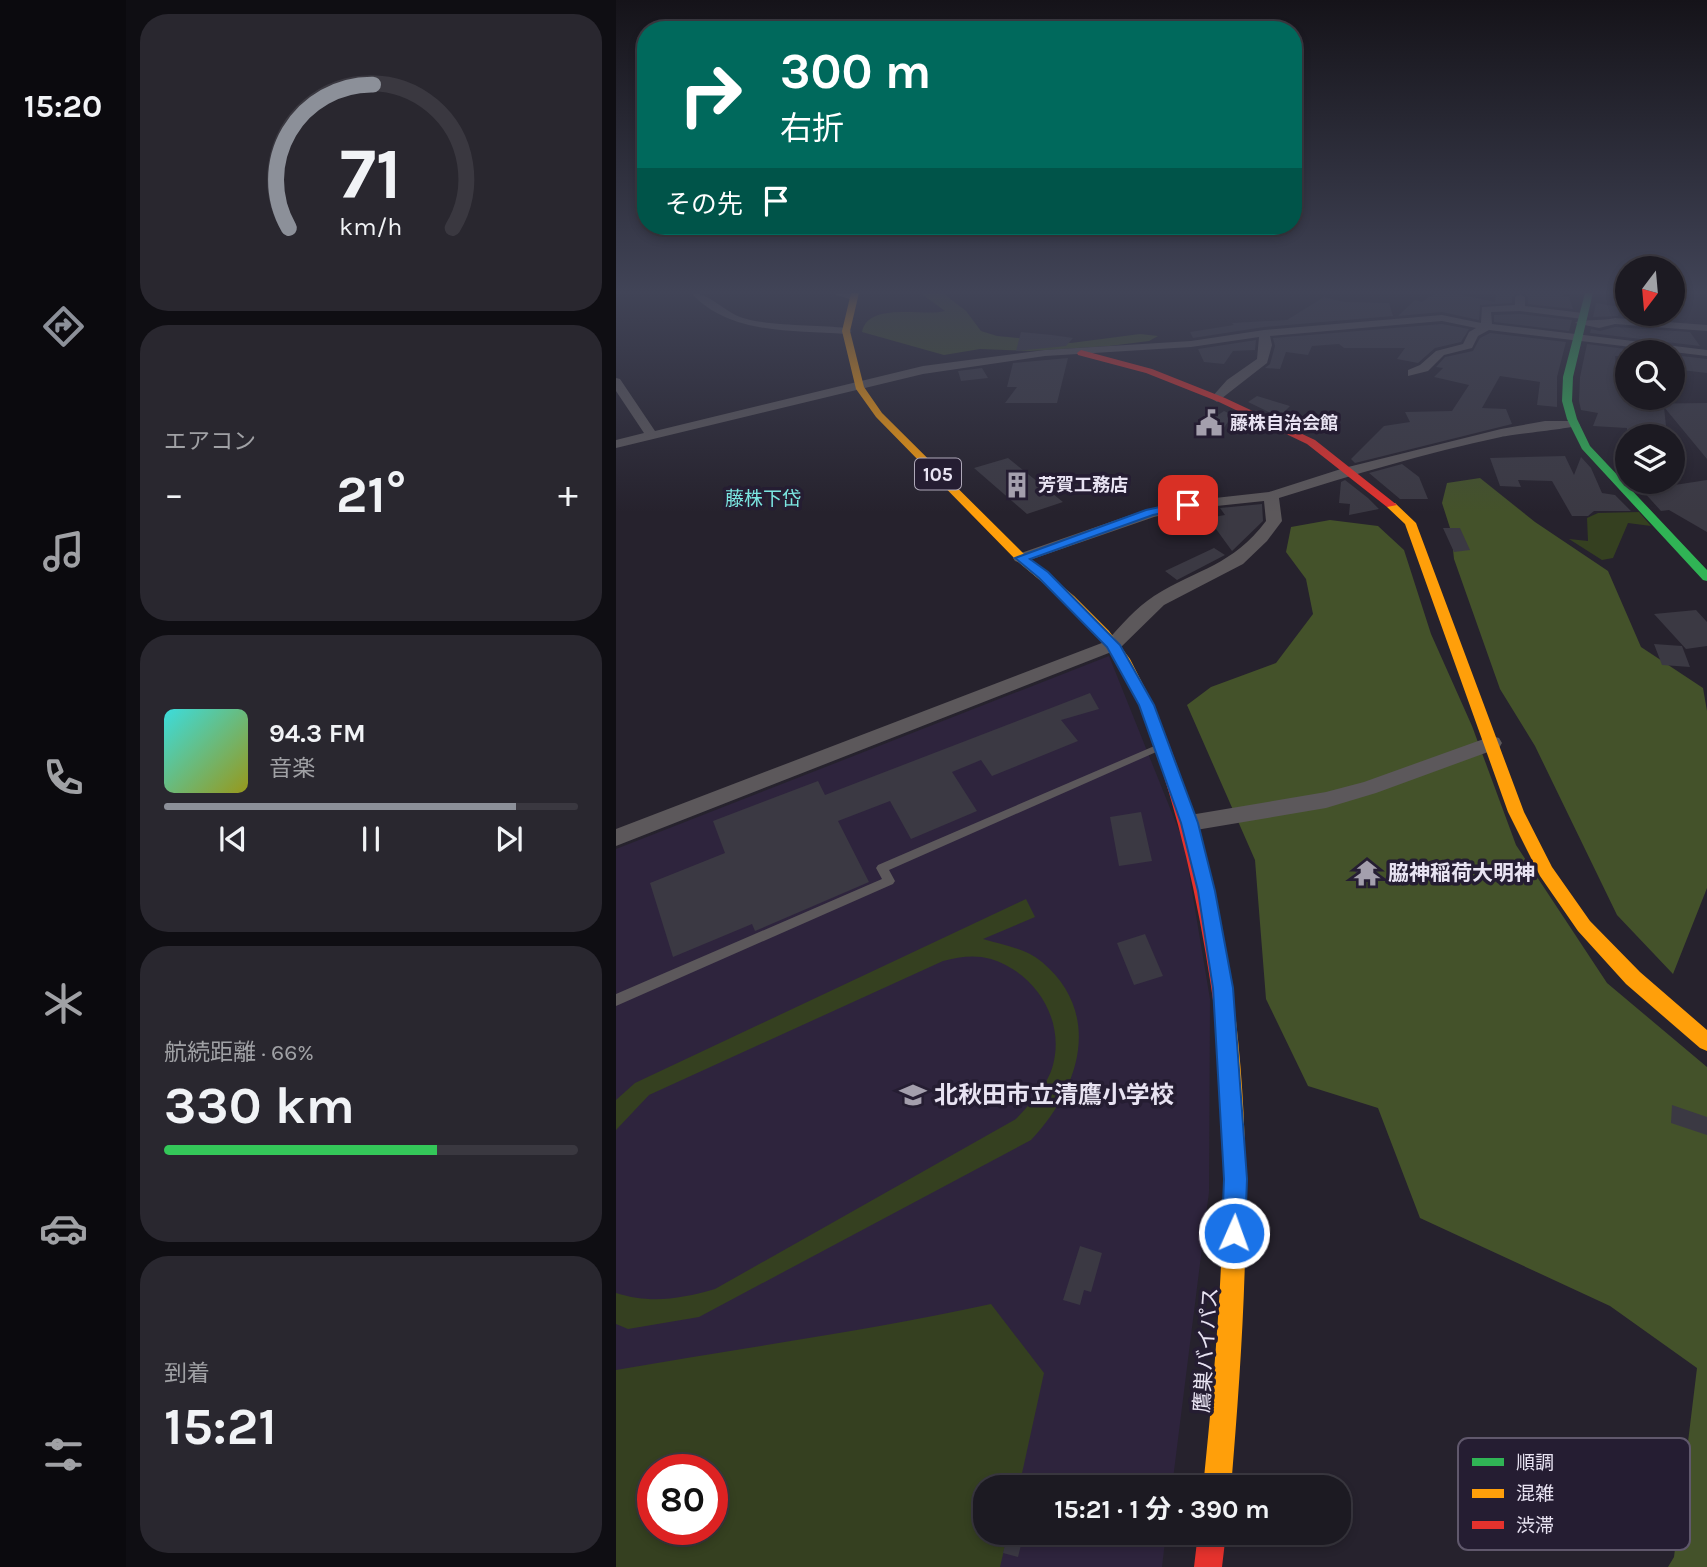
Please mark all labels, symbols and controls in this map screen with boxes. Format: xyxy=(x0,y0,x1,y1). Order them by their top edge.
text: 300 m xyxy=(780,43,931,100)
icon: right xyxy=(665,49,756,140)
text: 15:20 xyxy=(24,88,102,125)
text: 右折 xyxy=(780,110,844,147)
text: 71 xyxy=(340,132,402,217)
icon: arrive xyxy=(757,182,795,220)
text: その先 xyxy=(665,189,743,220)
text: km/h xyxy=(339,212,403,241)
north arrow xyxy=(1615,256,1685,326)
map controls xyxy=(1615,256,1685,494)
icon: directions xyxy=(39,302,88,351)
button: search xyxy=(1615,340,1685,410)
public building icon: 藤株自治会館 xyxy=(1194,408,1224,438)
place label: 藤株自治会館 xyxy=(1230,412,1338,434)
button: layers xyxy=(1615,424,1685,494)
text: エアコン xyxy=(164,428,256,455)
road number: 105 xyxy=(915,458,961,489)
text: 21° xyxy=(336,464,406,525)
building icon: 芳賀工務店 xyxy=(1002,470,1032,500)
text: − xyxy=(164,472,184,517)
text: + xyxy=(558,472,578,517)
place label: 芳賀工務店 xyxy=(1038,474,1128,496)
pin xyxy=(1158,475,1218,535)
icon: arrive xyxy=(1169,486,1207,524)
district label: 藤株下岱 xyxy=(725,488,801,510)
icon: music xyxy=(39,527,88,576)
text: 94.3 FM xyxy=(269,718,366,749)
icon: phone xyxy=(39,753,88,802)
text: 音楽 xyxy=(269,755,315,782)
icon: previous xyxy=(214,820,252,858)
icon: pause xyxy=(352,820,390,858)
icon: next xyxy=(490,820,528,858)
temple icon: 脇神稲荷大明神 xyxy=(1352,858,1382,888)
place label: 脇神稲荷大明神 xyxy=(1388,861,1535,885)
icon: climate xyxy=(39,979,88,1028)
text: 航続距離 · 66% xyxy=(164,1039,314,1066)
text: 330 km xyxy=(164,1075,355,1136)
school or university icon: 北秋田市立清鷹小学校 xyxy=(898,1080,928,1110)
place label: 北秋田市立清鷹小学校 xyxy=(934,1081,1174,1109)
position arrow xyxy=(1197,1196,1271,1270)
icon: car xyxy=(39,1204,88,1253)
street label: 鷹巣バイパス xyxy=(1190,1287,1222,1413)
text: 到着 xyxy=(164,1360,210,1387)
text: 15:21 xyxy=(164,1396,277,1457)
icon: filters xyxy=(39,1430,88,1479)
legend xyxy=(1458,1438,1690,1550)
text: 順調 xyxy=(1516,1452,1554,1474)
speed limit sign: 80 xyxy=(637,1454,728,1545)
text: 混雑 xyxy=(1516,1483,1554,1505)
text: 15:21 · 1 分 · 390 m xyxy=(1054,1494,1270,1525)
text: 渋滞 xyxy=(1516,1515,1554,1537)

